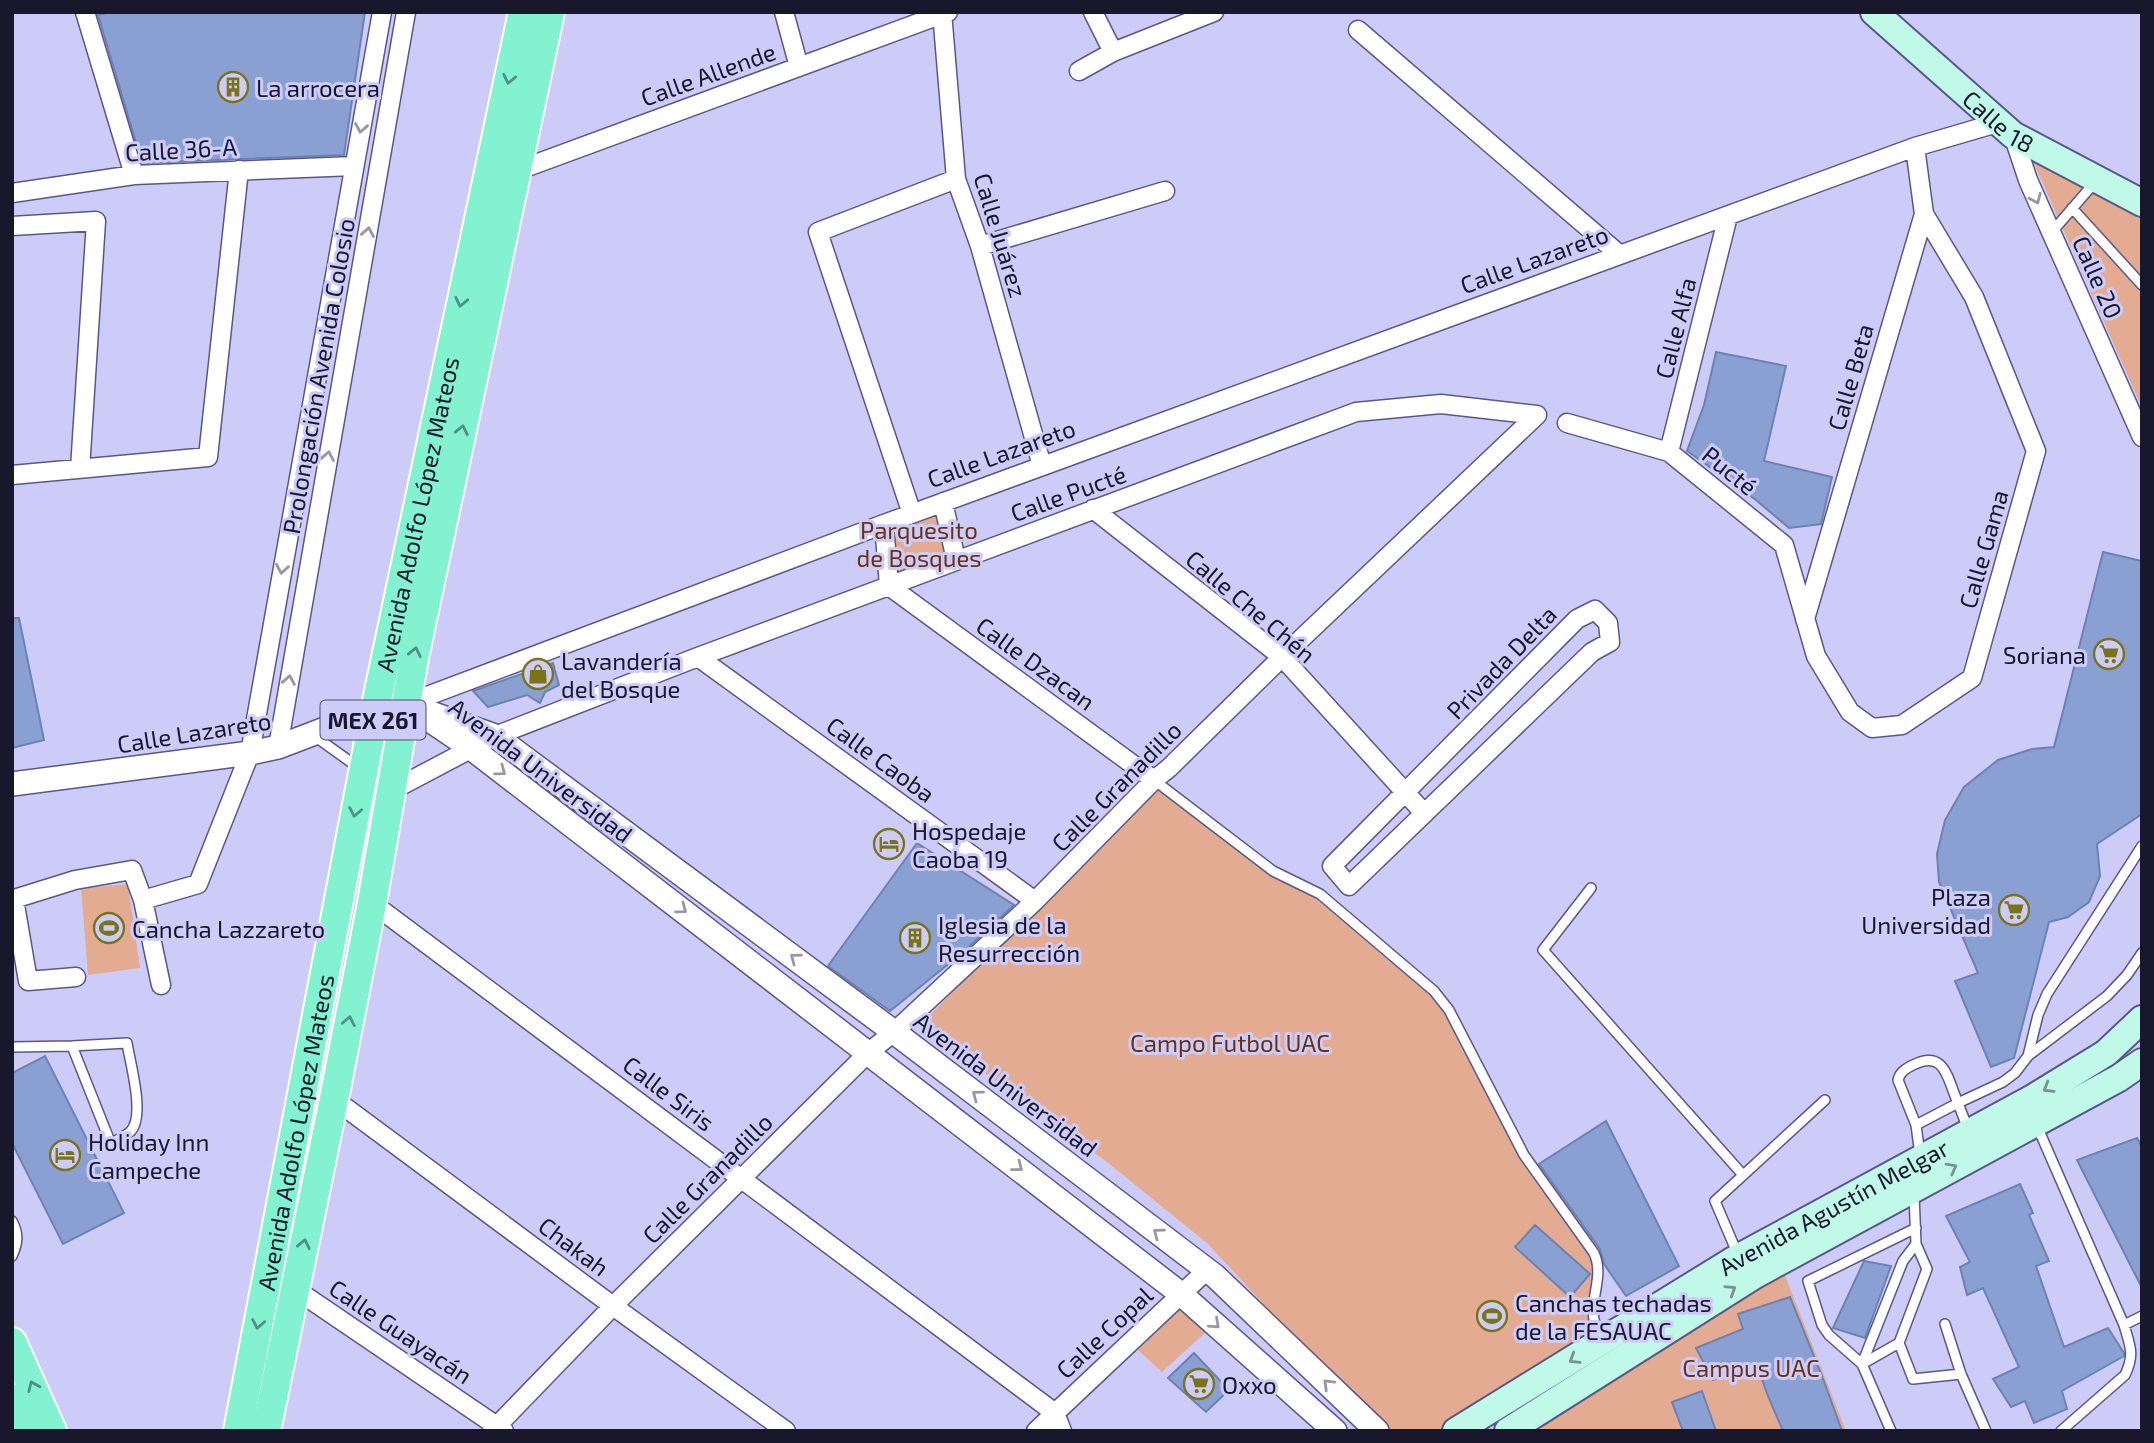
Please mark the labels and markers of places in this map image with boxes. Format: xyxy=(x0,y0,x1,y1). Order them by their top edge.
building icon: La arrocera xyxy=(216,70,250,104)
place label: La arrocera xyxy=(256,73,380,102)
supermarket icon: Soriana xyxy=(2092,637,2126,671)
place label: Soriana xyxy=(2003,640,2086,669)
place label: Lavandería del Bosque xyxy=(561,646,682,703)
shop icon: Lavandería del Bosque xyxy=(521,657,555,691)
place label: Hospedaje Caoba 19 xyxy=(912,816,1026,873)
hotel icon: Hospedaje Caoba 19 xyxy=(872,827,906,861)
place label: Plaza Universidad xyxy=(1861,882,1991,939)
supermarket icon: Plaza Universidad xyxy=(1997,893,2031,927)
place label: Iglesia de la Resurrección xyxy=(938,910,1080,967)
sports icon: Cancha Lazzareto xyxy=(92,911,126,945)
place label: Cancha Lazzareto xyxy=(132,914,325,943)
building icon: Iglesia de la Resurrección xyxy=(898,921,932,955)
place label: Holiday Inn Campeche xyxy=(88,1127,209,1184)
hotel icon: Holiday Inn Campeche xyxy=(48,1138,82,1172)
place label: Canchas techadas de la FESAUAC xyxy=(1515,1288,1712,1345)
sports icon: Canchas techadas de la FESAUAC xyxy=(1475,1299,1509,1333)
supermarket icon: Oxxo xyxy=(1182,1367,1216,1401)
place label: Oxxo xyxy=(1222,1370,1277,1399)

